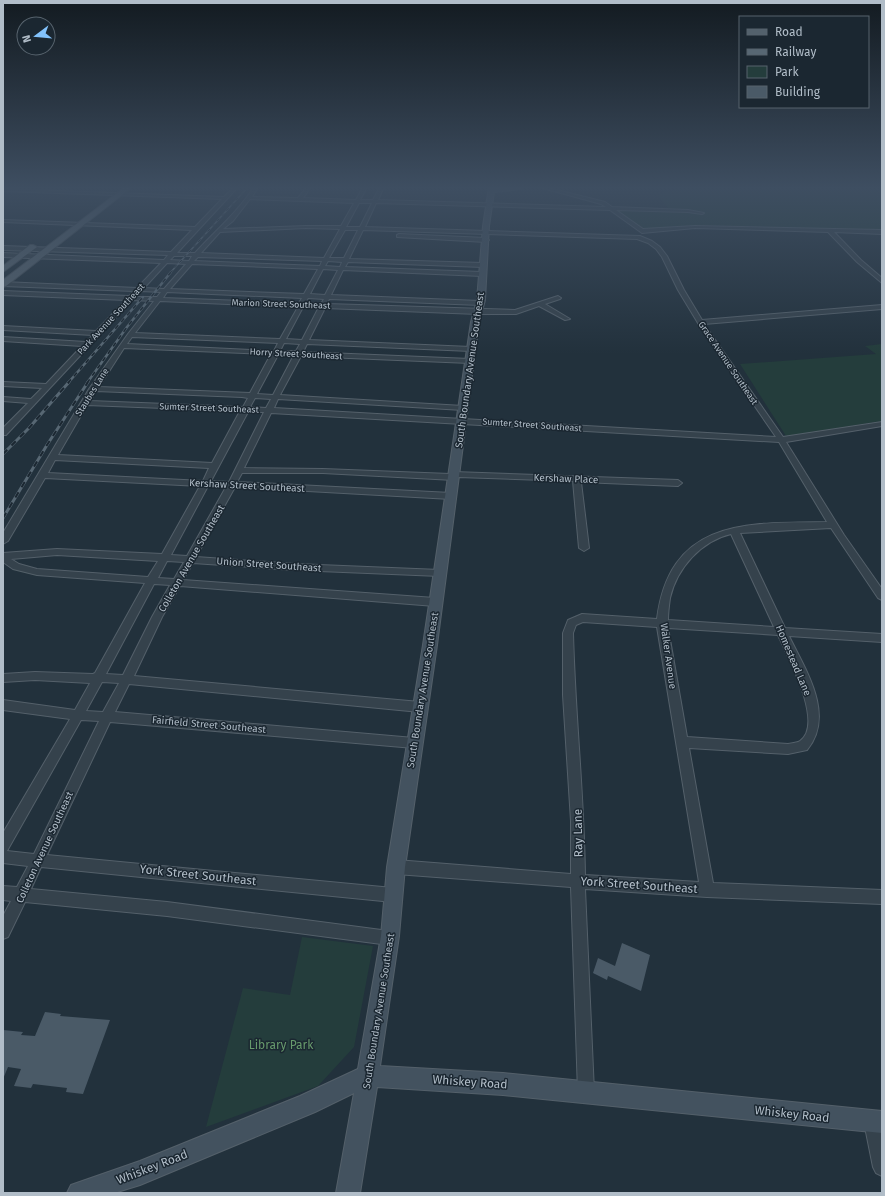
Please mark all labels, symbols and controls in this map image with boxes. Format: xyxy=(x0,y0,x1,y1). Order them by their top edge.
north arrow xyxy=(16,16,56,56)
legend xyxy=(739,16,869,108)
text: Road xyxy=(775,25,803,39)
text: N xyxy=(20,33,34,44)
text: Railway xyxy=(775,45,816,59)
text: Park xyxy=(775,65,799,79)
text: Building xyxy=(775,85,821,99)
street label: Park Avenue Southeast xyxy=(76,281,147,357)
street label: South Boundary Avenue Southeast xyxy=(453,291,487,449)
street label: Marion Street Southeast xyxy=(232,297,331,311)
street label: Grace Avenue Southeast xyxy=(696,319,760,407)
street label: Horry Street Southeast xyxy=(249,347,343,361)
street label: Staubes Lane xyxy=(73,366,111,418)
street label: Sumter Street Southeast xyxy=(159,401,260,415)
street label: Sumter Street Southeast xyxy=(482,417,583,434)
street label: Kershaw Place xyxy=(533,472,599,486)
street label: Kershaw Street Southeast xyxy=(189,477,306,495)
street label: Colleton Avenue Southeast xyxy=(156,502,228,614)
street label: Union Street Southeast xyxy=(216,555,322,575)
street label: South Boundary Avenue Southeast xyxy=(405,611,441,769)
street label: Walker Avenue xyxy=(657,622,679,690)
street label: Homestead Lane xyxy=(773,623,813,698)
street label: Fairfield Street Southeast xyxy=(151,714,267,736)
street label: Colleton Avenue Southeast xyxy=(14,789,76,905)
street label: Ray Lane xyxy=(571,809,585,857)
street label: York Street Southeast xyxy=(139,862,258,888)
street label: York Street Southeast xyxy=(580,874,699,896)
street label: South Boundary Avenue Southeast xyxy=(361,932,397,1090)
park label: Library Park xyxy=(249,1038,314,1052)
street label: Whiskey Road xyxy=(432,1072,508,1092)
street label: Whiskey Road xyxy=(754,1103,830,1125)
street label: Whiskey Road xyxy=(114,1147,190,1187)

